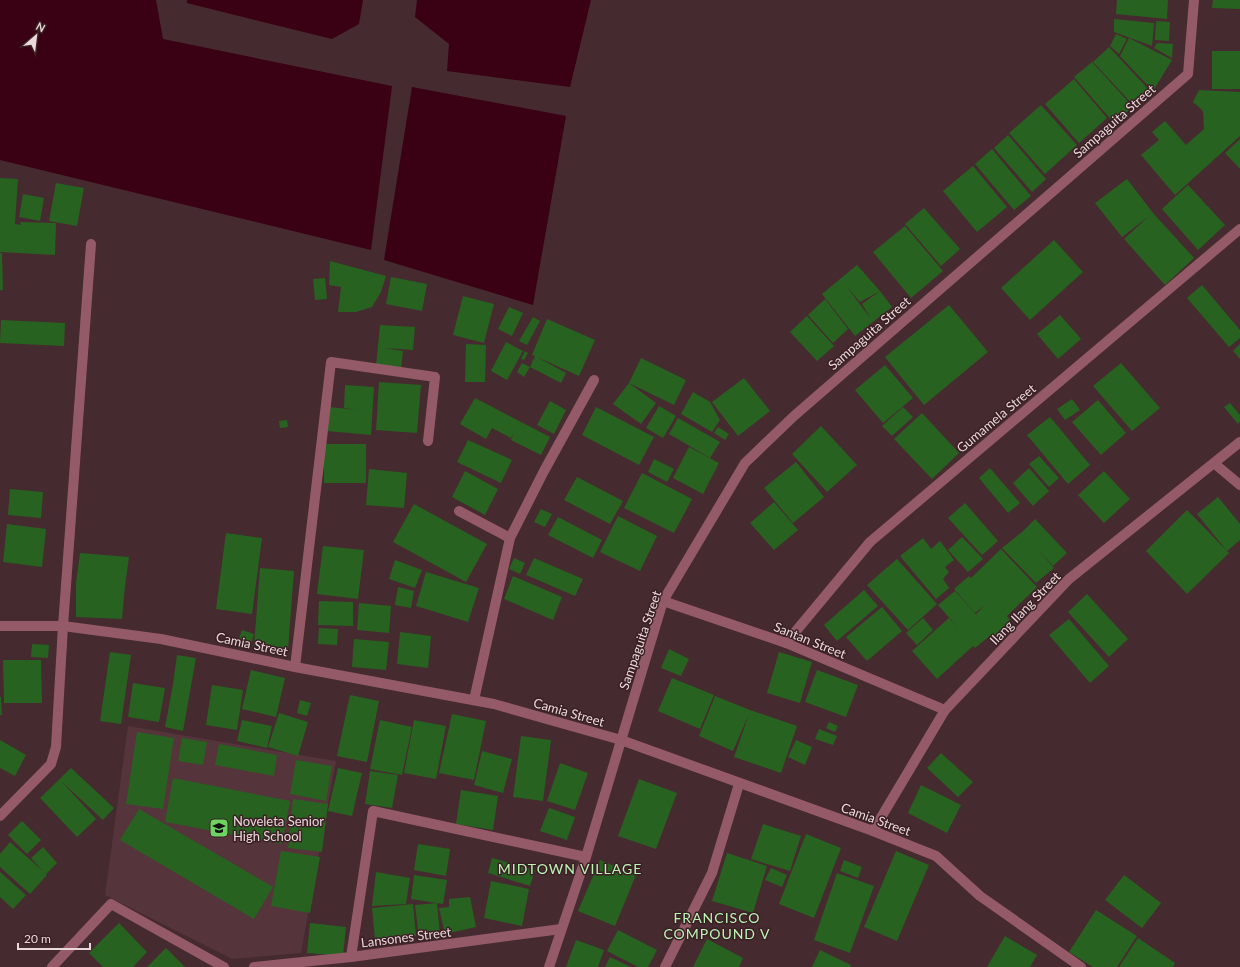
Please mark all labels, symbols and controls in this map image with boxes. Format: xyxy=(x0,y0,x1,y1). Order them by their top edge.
north arrow xyxy=(16,16,56,56)
text: N xyxy=(34,19,48,34)
street label: Sampaguita Street xyxy=(1070,81,1159,161)
street label: Sampaguita Street xyxy=(825,293,914,373)
street label: Gumamela Street xyxy=(953,380,1039,456)
street label: Ilang Ilang Street xyxy=(986,568,1064,648)
street label: Sampaguita Street xyxy=(616,588,665,692)
street label: Santan Street xyxy=(772,618,849,662)
street label: Camia Street xyxy=(215,629,290,659)
street label: Camia Street xyxy=(532,694,607,730)
street label: Camia Street xyxy=(839,799,913,839)
place label: Noveleta Senior High School xyxy=(233,813,324,844)
school or university icon: Noveleta Senior High School xyxy=(208,817,230,839)
district label: MIDTOWN VILLAGE xyxy=(498,860,642,877)
district label: FRANCISCO COMPOUND V xyxy=(663,909,771,942)
street label: Lansones Street xyxy=(360,923,452,950)
scale bar xyxy=(18,925,90,951)
text: 20 m xyxy=(24,931,51,946)

